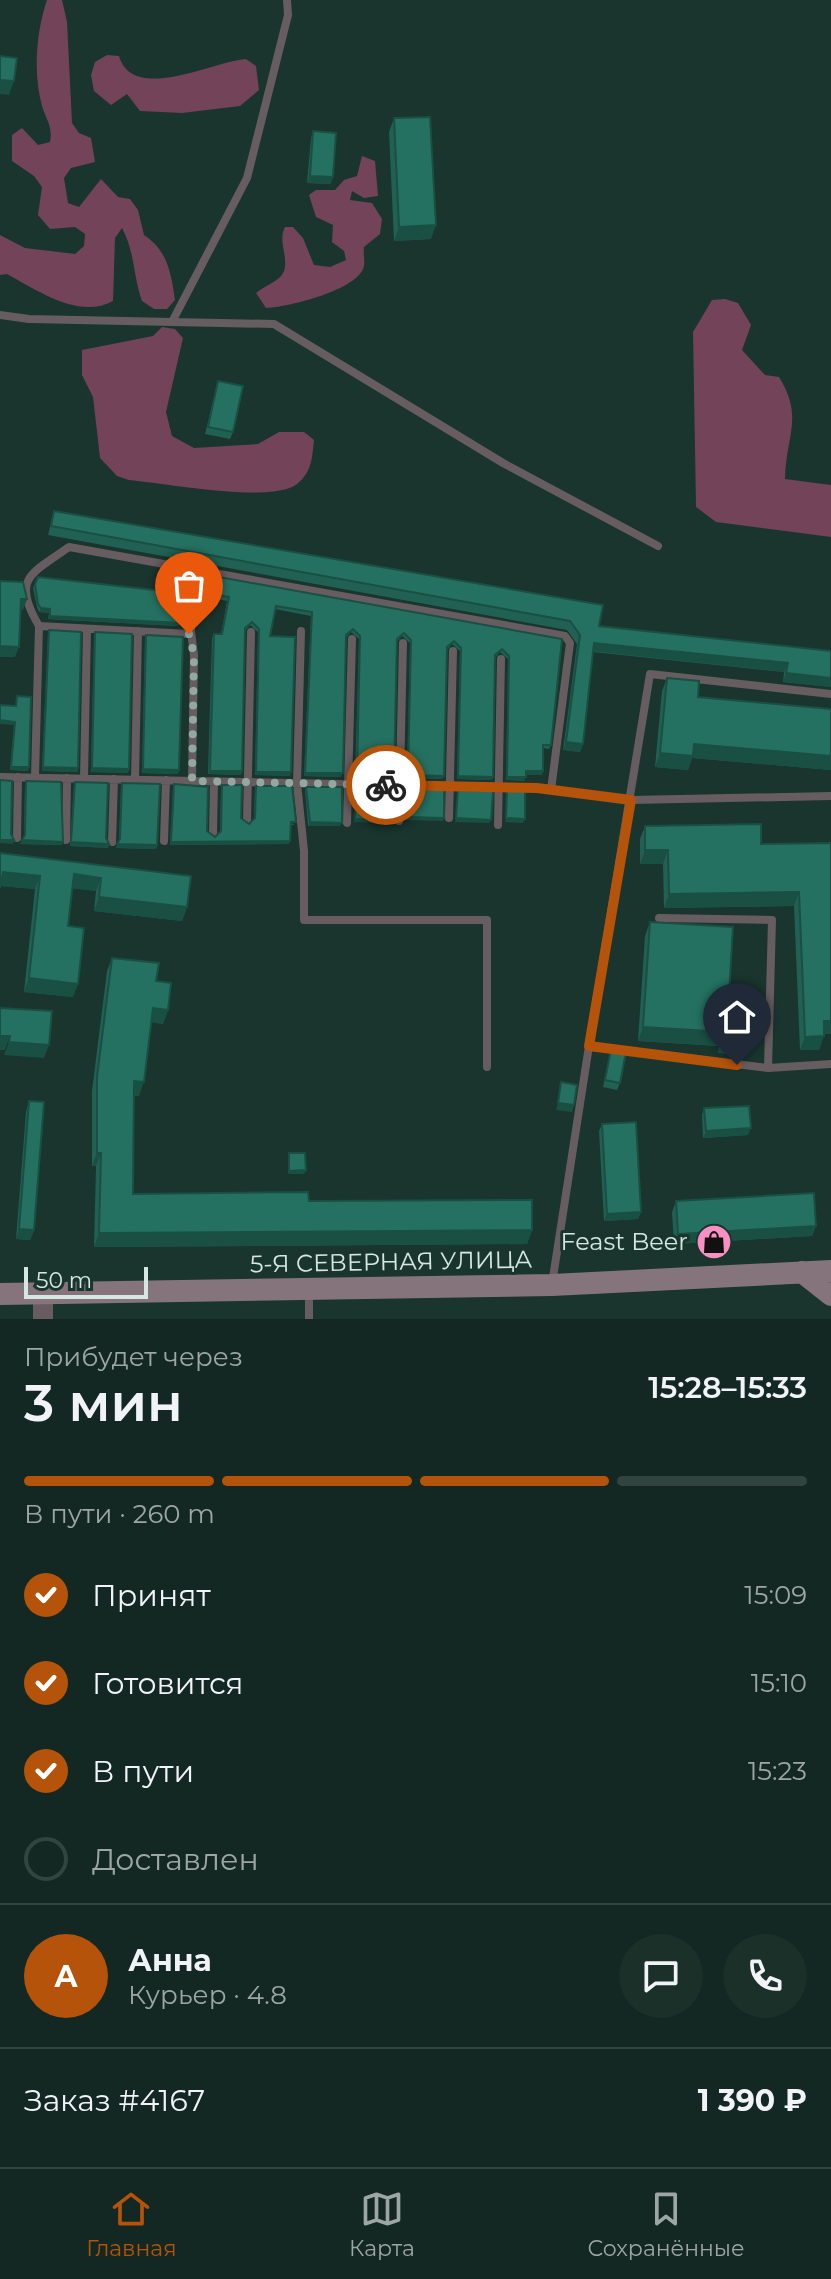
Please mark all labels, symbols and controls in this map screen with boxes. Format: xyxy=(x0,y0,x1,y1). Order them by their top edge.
pin xyxy=(155,552,223,634)
icon: bag xyxy=(167,564,211,608)
courier xyxy=(346,745,426,825)
icon: bike xyxy=(364,763,408,807)
pin xyxy=(703,983,771,1065)
icon: home xyxy=(715,995,759,1039)
shop icon: Feast Beer xyxy=(695,1223,733,1261)
place label: Feast Beer xyxy=(560,1227,688,1256)
street label: 5-Я СЕВЕРНАЯ УЛИЦА xyxy=(250,1245,533,1278)
scale bar xyxy=(24,1263,148,1299)
text: 50 m xyxy=(36,1267,92,1294)
text: Прибудет через xyxy=(24,1341,243,1373)
text: 15:28–15:33 xyxy=(648,1369,807,1406)
text: 3 мин xyxy=(24,1371,183,1434)
text: В пути · 260 m xyxy=(24,1498,215,1530)
icon: check xyxy=(24,1573,68,1617)
text: Принят xyxy=(92,1577,211,1614)
text: 15:09 xyxy=(744,1579,807,1611)
icon: check xyxy=(24,1661,68,1705)
text: Готовится xyxy=(92,1665,244,1702)
text: 15:10 xyxy=(751,1667,807,1699)
icon: check xyxy=(24,1749,68,1793)
text: В пути xyxy=(92,1753,194,1790)
text: 15:23 xyxy=(748,1755,807,1787)
text: Доставлен xyxy=(92,1841,259,1878)
button: chat xyxy=(619,1934,703,2018)
button: phone xyxy=(723,1934,807,2018)
text: Анна xyxy=(128,1942,212,1979)
text: А xyxy=(54,1958,78,1995)
text: Курьер · 4.8 xyxy=(128,1979,287,2011)
text: Заказ #4167 xyxy=(24,2082,205,2119)
text: 1 390 ₽ xyxy=(698,2082,807,2119)
tab: Главная xyxy=(86,2187,177,2262)
tab: Карта xyxy=(349,2187,415,2262)
tab: Сохранённые xyxy=(587,2187,745,2262)

